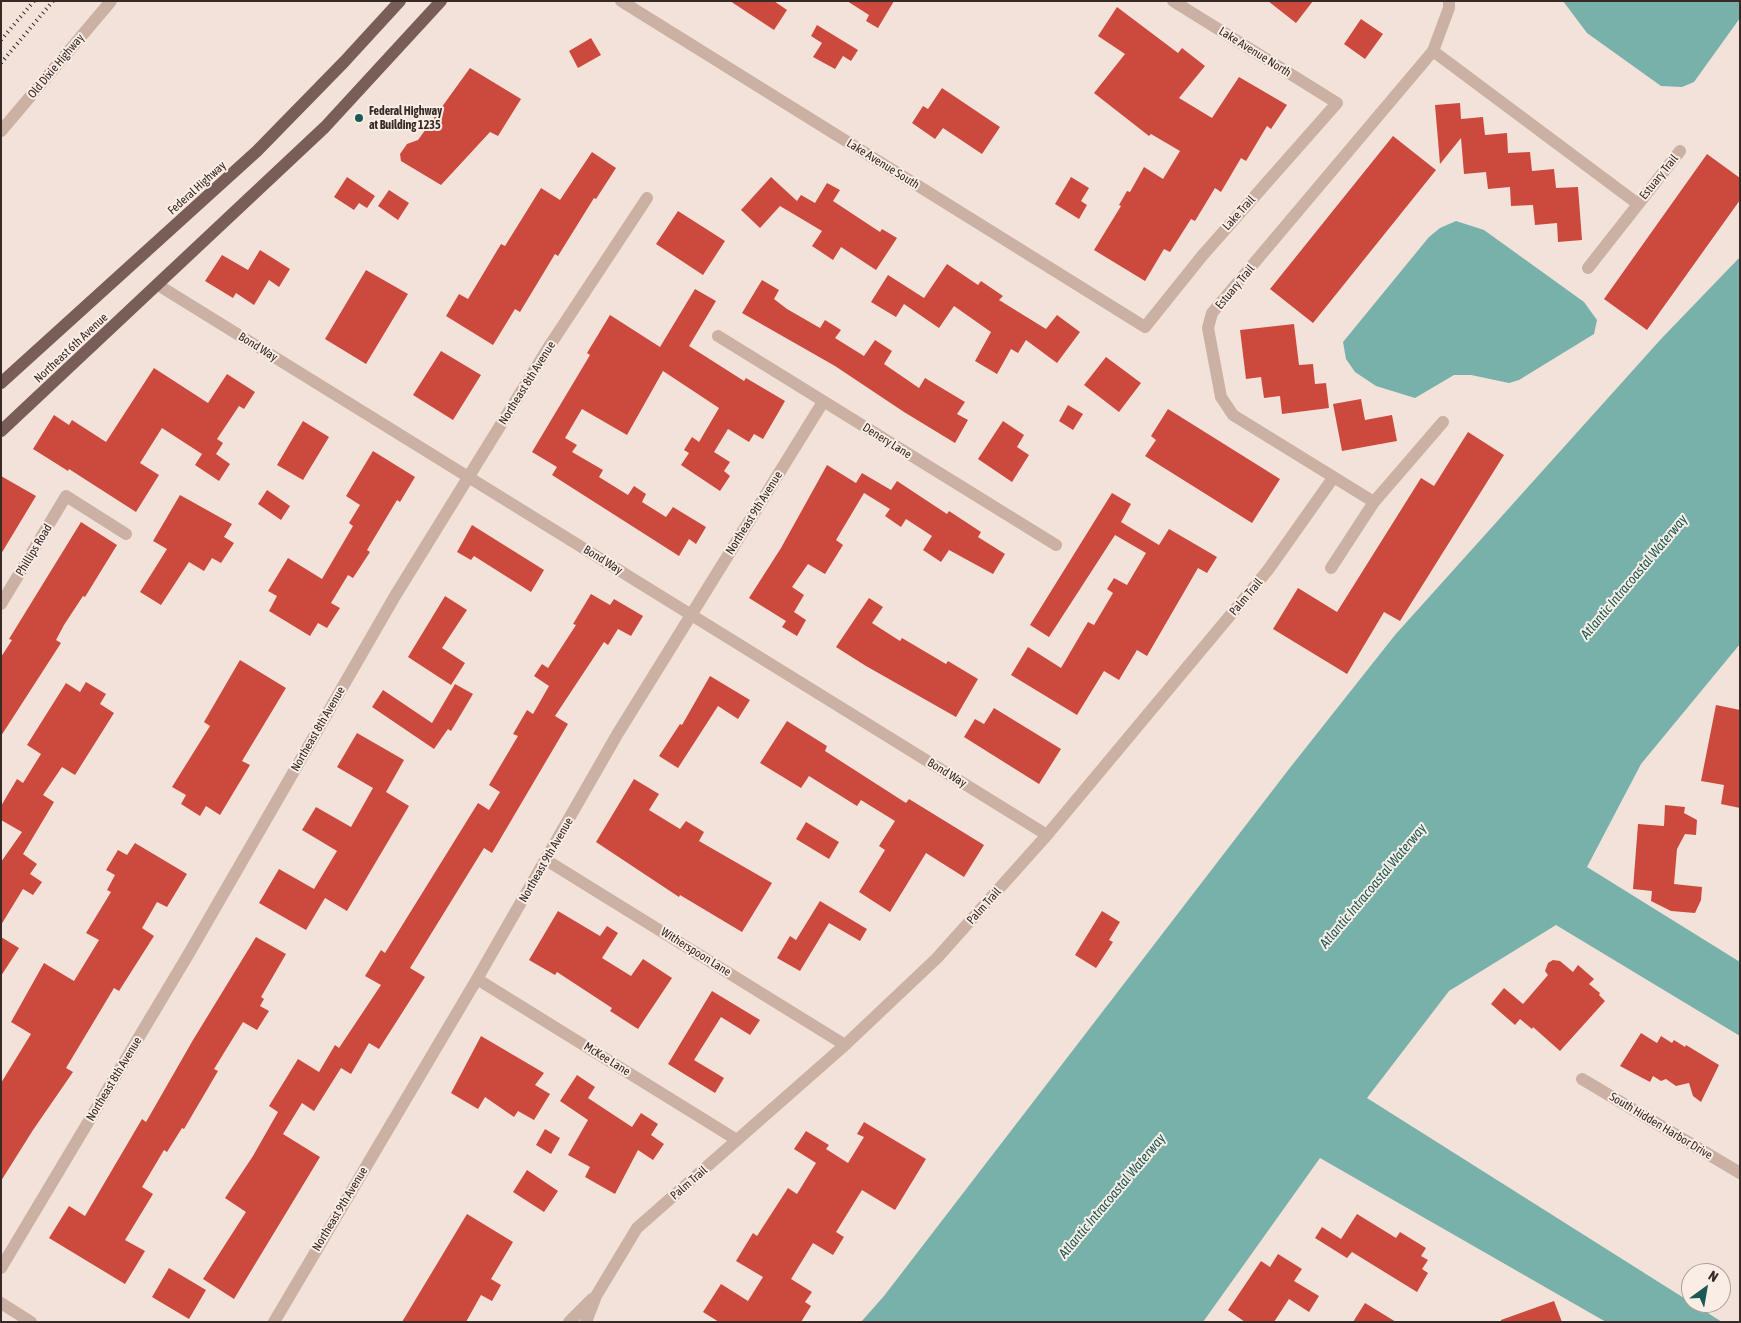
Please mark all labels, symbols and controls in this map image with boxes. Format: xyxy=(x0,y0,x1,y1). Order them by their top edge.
street label: Lake Avenue North xyxy=(1216,24,1294,80)
street label: Old Dixie Highway xyxy=(25,31,87,101)
place label: Federal Highway at Building 1235 xyxy=(369,104,442,132)
marker: Federal Highway at Building 1235 xyxy=(353,112,365,124)
street label: Lake Avenue South xyxy=(844,136,922,192)
street label: Estuary Trail xyxy=(1637,152,1681,202)
street label: Federal Highway xyxy=(165,158,229,218)
street label: Lake Trail xyxy=(1220,193,1258,233)
street label: Estuary Trail xyxy=(1212,262,1258,312)
street label: Northeast 6th Avenue xyxy=(31,310,111,386)
street label: Bond Way xyxy=(236,329,280,365)
street label: Northeast 8th Avenue xyxy=(496,339,558,427)
street label: Denery Lane xyxy=(860,420,914,462)
street label: Northeast 9th Avenue xyxy=(723,469,785,557)
water label: Atlantic Intracoastal Waterway xyxy=(1577,511,1691,643)
street label: Phillips Road xyxy=(13,521,55,579)
street label: Bond Way xyxy=(581,542,625,578)
street label: Palm Trail xyxy=(1226,575,1266,619)
street label: Northeast 8th Avenue xyxy=(288,684,348,774)
street label: Bond Way xyxy=(925,755,969,791)
street label: Northeast 9th Avenue xyxy=(516,815,576,905)
water label: Atlantic Intracoastal Waterway xyxy=(1316,820,1430,952)
street label: Palm Trail xyxy=(964,885,1004,927)
street label: Witherspoon Lane xyxy=(658,925,734,979)
street label: Northeast 8th Avenue xyxy=(83,1034,145,1124)
street label: McKee Lane xyxy=(581,1039,633,1079)
street label: South Hidden Harbor Drive xyxy=(1607,1090,1715,1162)
water label: Atlantic Intracoastal Waterway xyxy=(1055,1130,1169,1262)
street label: Palm Trail xyxy=(668,1163,710,1203)
street label: Northeast 9th Avenue xyxy=(309,1164,371,1254)
north arrow xyxy=(1681,1263,1731,1313)
text: N xyxy=(1706,1267,1721,1285)

